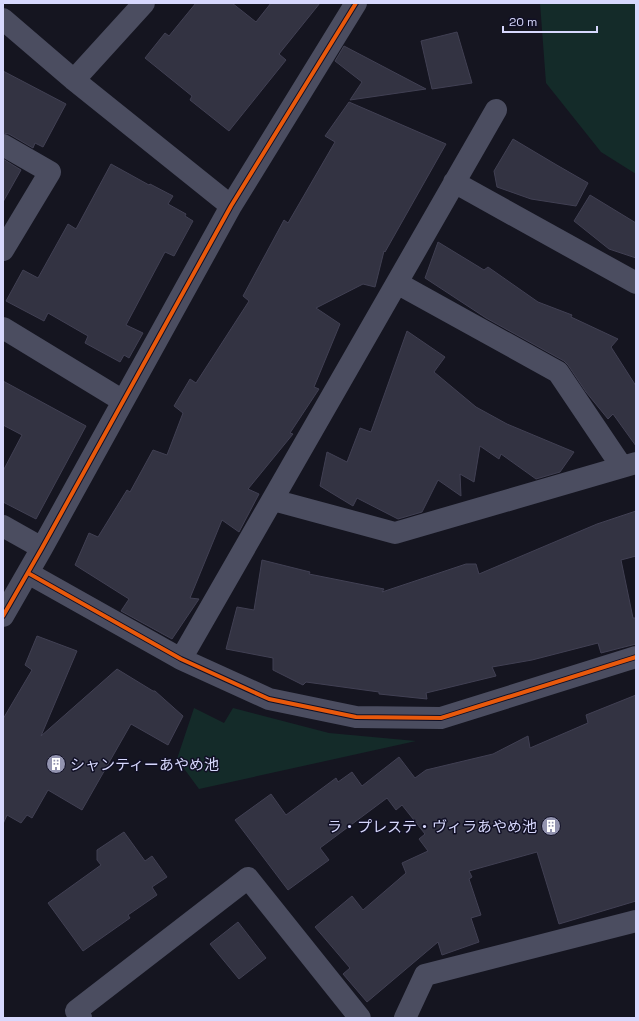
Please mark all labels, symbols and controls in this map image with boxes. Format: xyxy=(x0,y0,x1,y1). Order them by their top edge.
scale bar xyxy=(503,8,597,34)
text: 20 m xyxy=(509,14,537,30)
building icon: シャンティーあやめ池 xyxy=(45,753,67,775)
place label: シャンティーあやめ池 xyxy=(70,755,219,774)
building icon: ラ・プレステ・ヴィラあやめ池 xyxy=(540,815,562,837)
place label: ラ・プレステ・ヴィラあやめ池 xyxy=(327,817,537,836)

